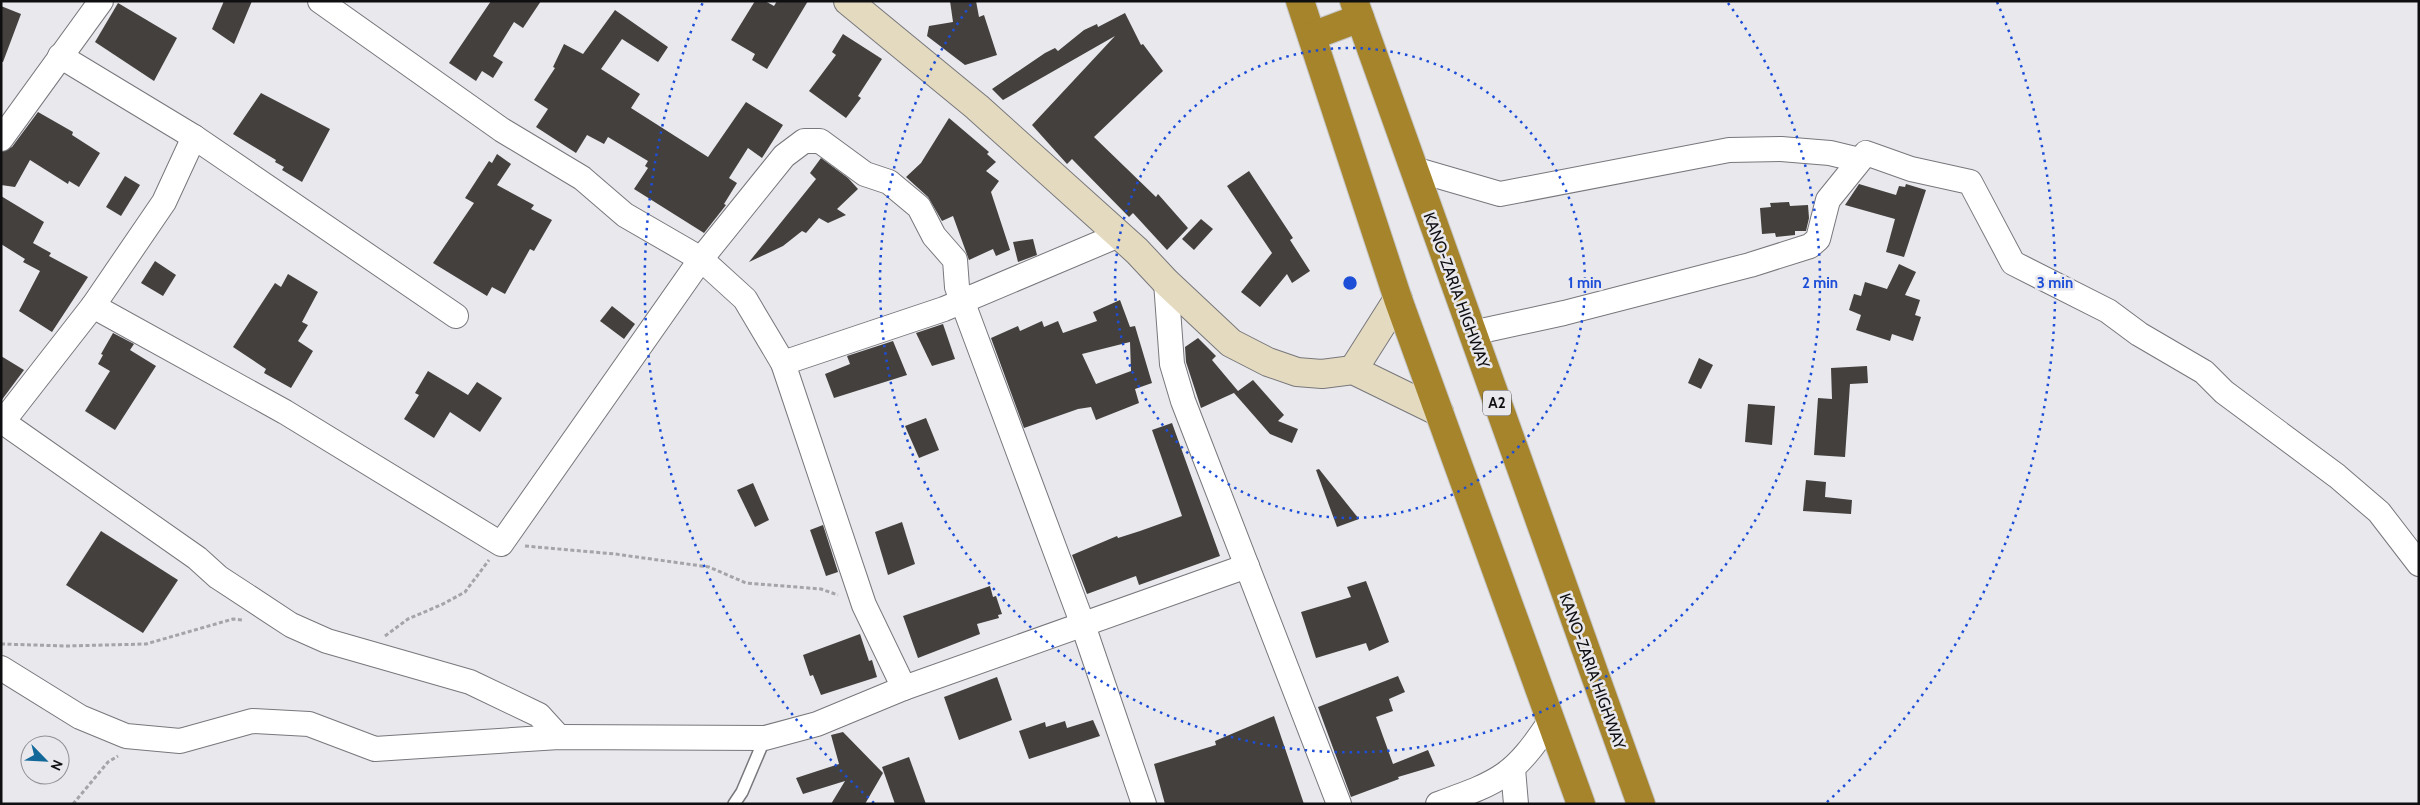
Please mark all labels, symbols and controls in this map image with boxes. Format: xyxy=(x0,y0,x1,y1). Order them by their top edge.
street label: KANO-ZARIA HIGHWAY xyxy=(1419,210,1494,372)
centre of rings xyxy=(1341,274,1359,292)
text: 1 min xyxy=(1568,274,1602,292)
text: 2 min xyxy=(1802,274,1838,292)
text: 3 min xyxy=(2037,274,2073,292)
road number: A2 xyxy=(1483,390,1511,416)
street label: KANO-ZARIA HIGHWAY xyxy=(1555,591,1630,753)
north arrow xyxy=(20,735,70,785)
text: N xyxy=(47,757,67,773)

